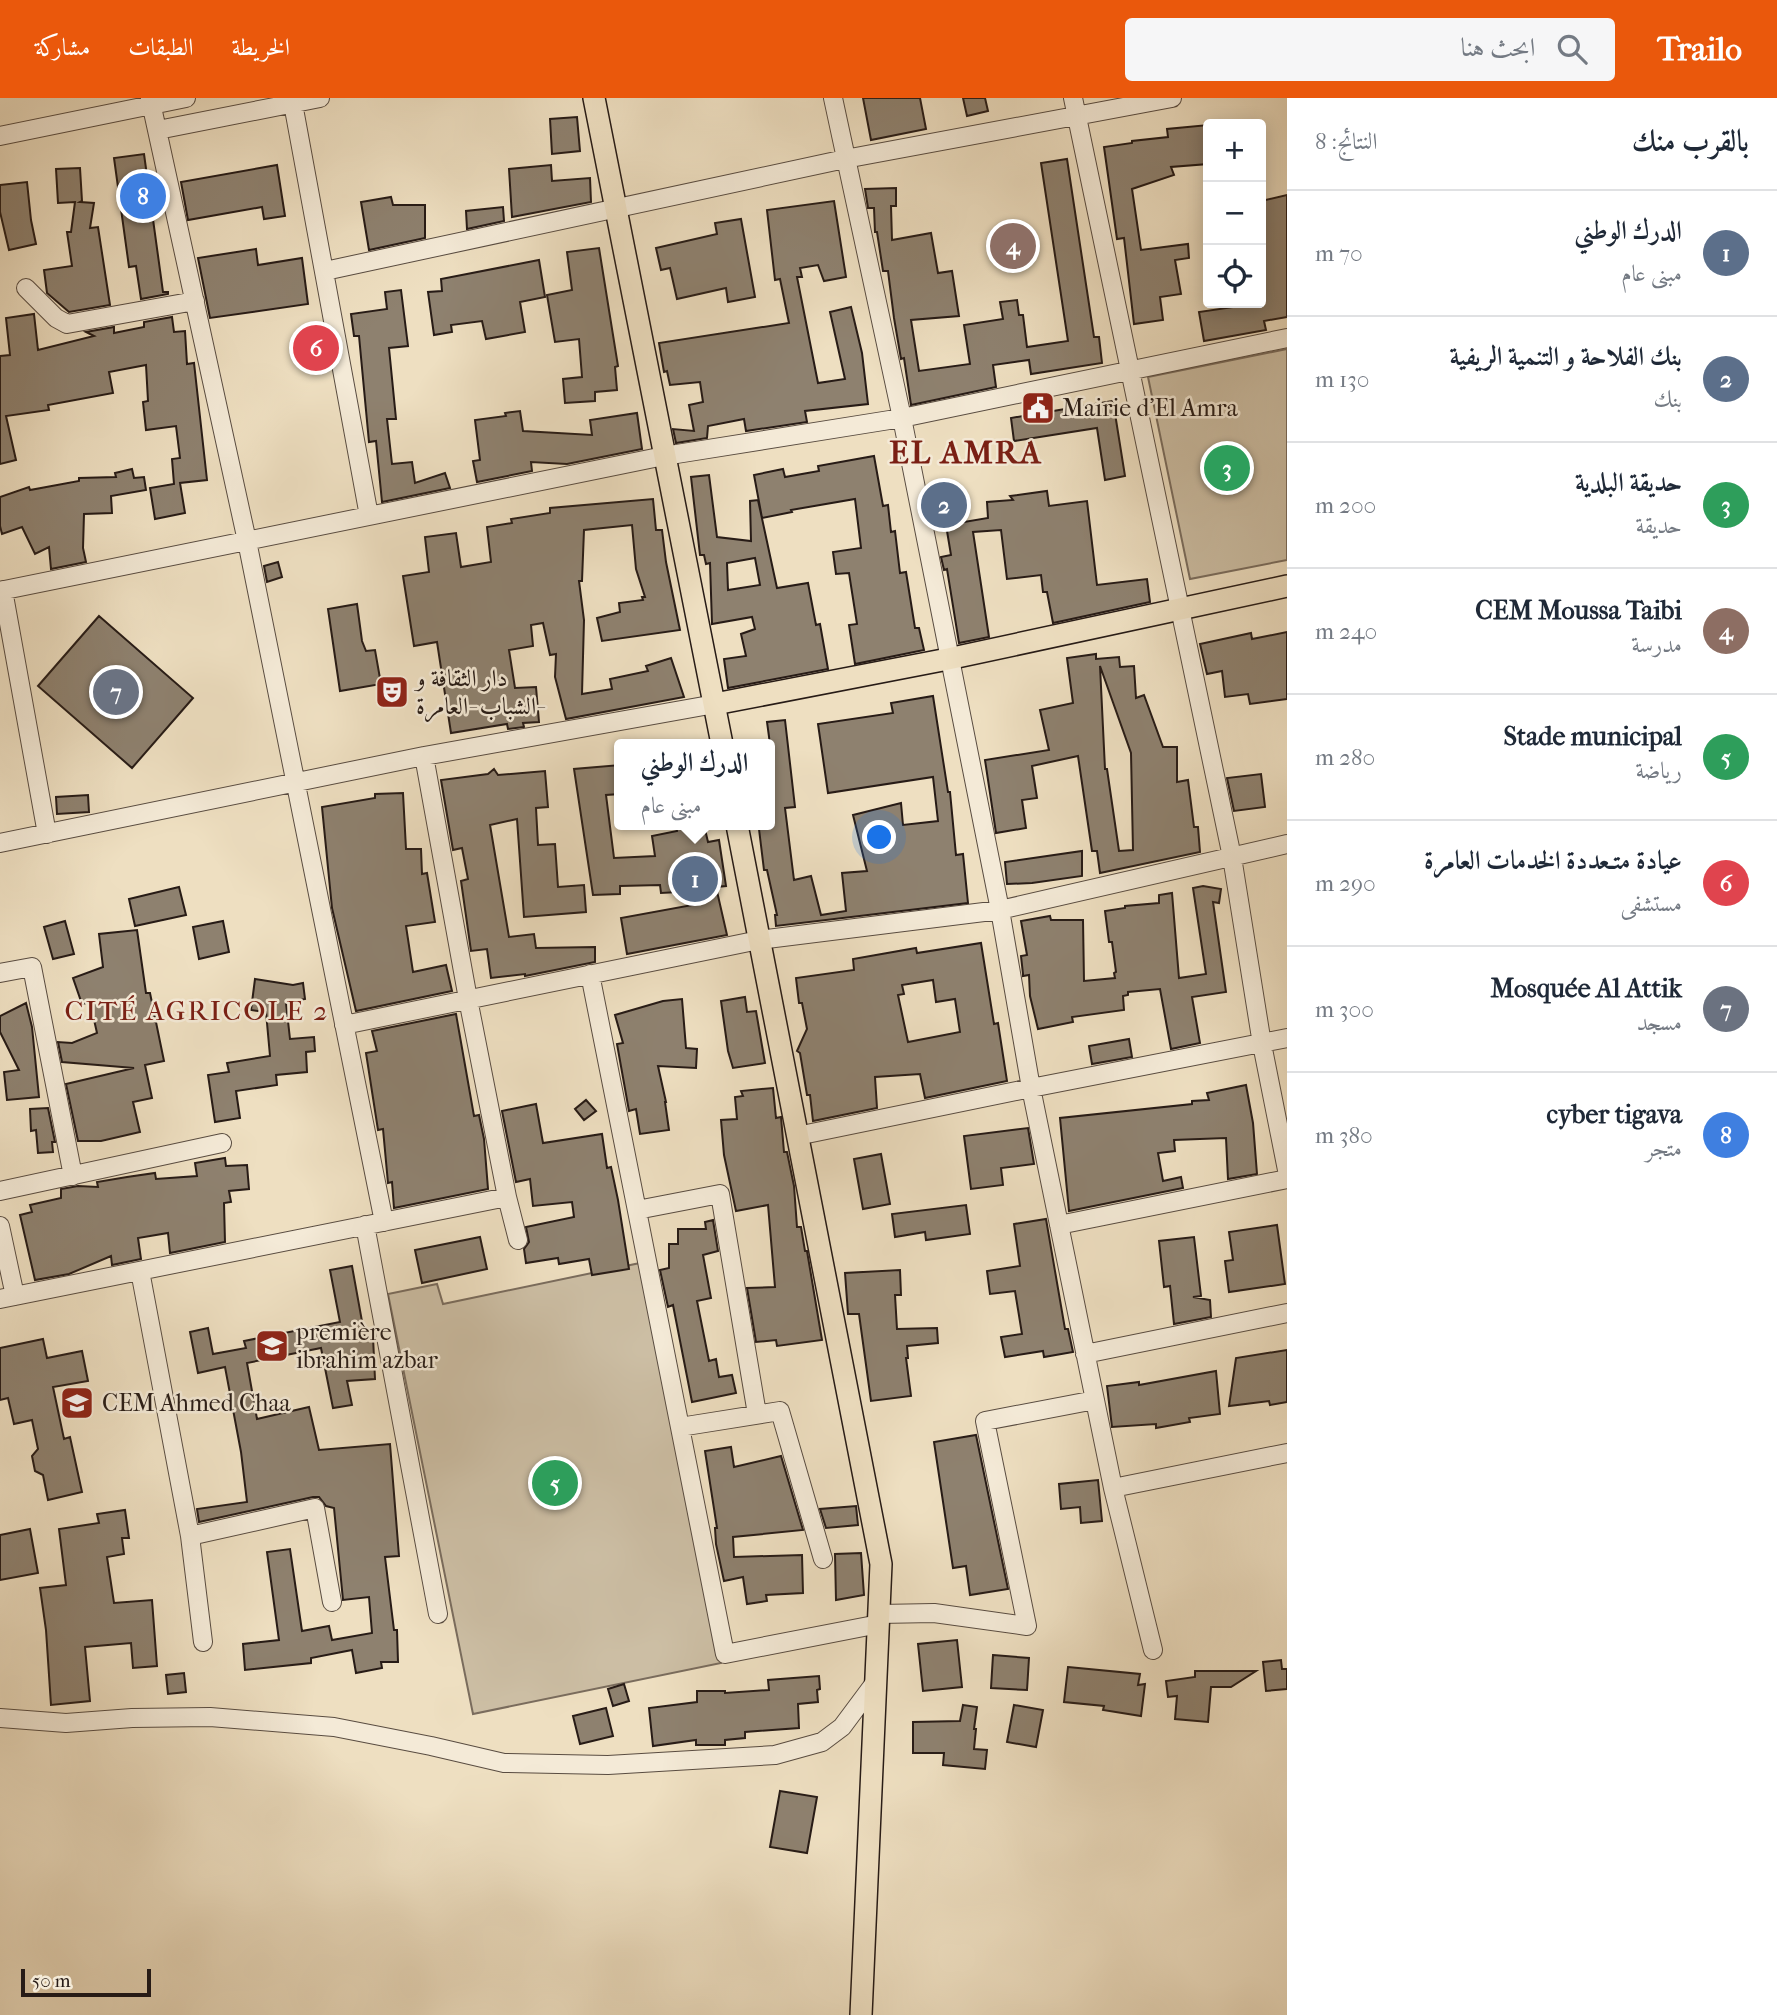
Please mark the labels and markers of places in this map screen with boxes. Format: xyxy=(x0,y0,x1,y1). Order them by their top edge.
pin: 8 xyxy=(120,170,166,222)
pin: 4 xyxy=(990,220,1036,272)
pin: 6 xyxy=(293,322,339,374)
public building icon: Mairie d'El Amra xyxy=(1019,389,1057,427)
place label: Mairie d'El Amra xyxy=(1062,394,1239,422)
pin: 3 xyxy=(1204,442,1250,494)
pin: 2 xyxy=(921,479,967,531)
place label: دار الثقافة و الشباب -العامرة- xyxy=(413,664,545,723)
pin: 7 xyxy=(93,666,139,718)
theatre icon: دار الثقافة و الشباب -العامرة- xyxy=(373,673,411,711)
pin: 1 xyxy=(672,853,718,905)
place label: première ibrahim azbar xyxy=(295,1318,439,1374)
school or university icon: première ibrahim azbar xyxy=(253,1327,291,1365)
school or university icon: CEM Ahmed Chaa xyxy=(58,1384,96,1422)
place label: CEM Ahmed Chaa xyxy=(102,1389,292,1417)
pin: 5 xyxy=(532,1457,578,1509)

